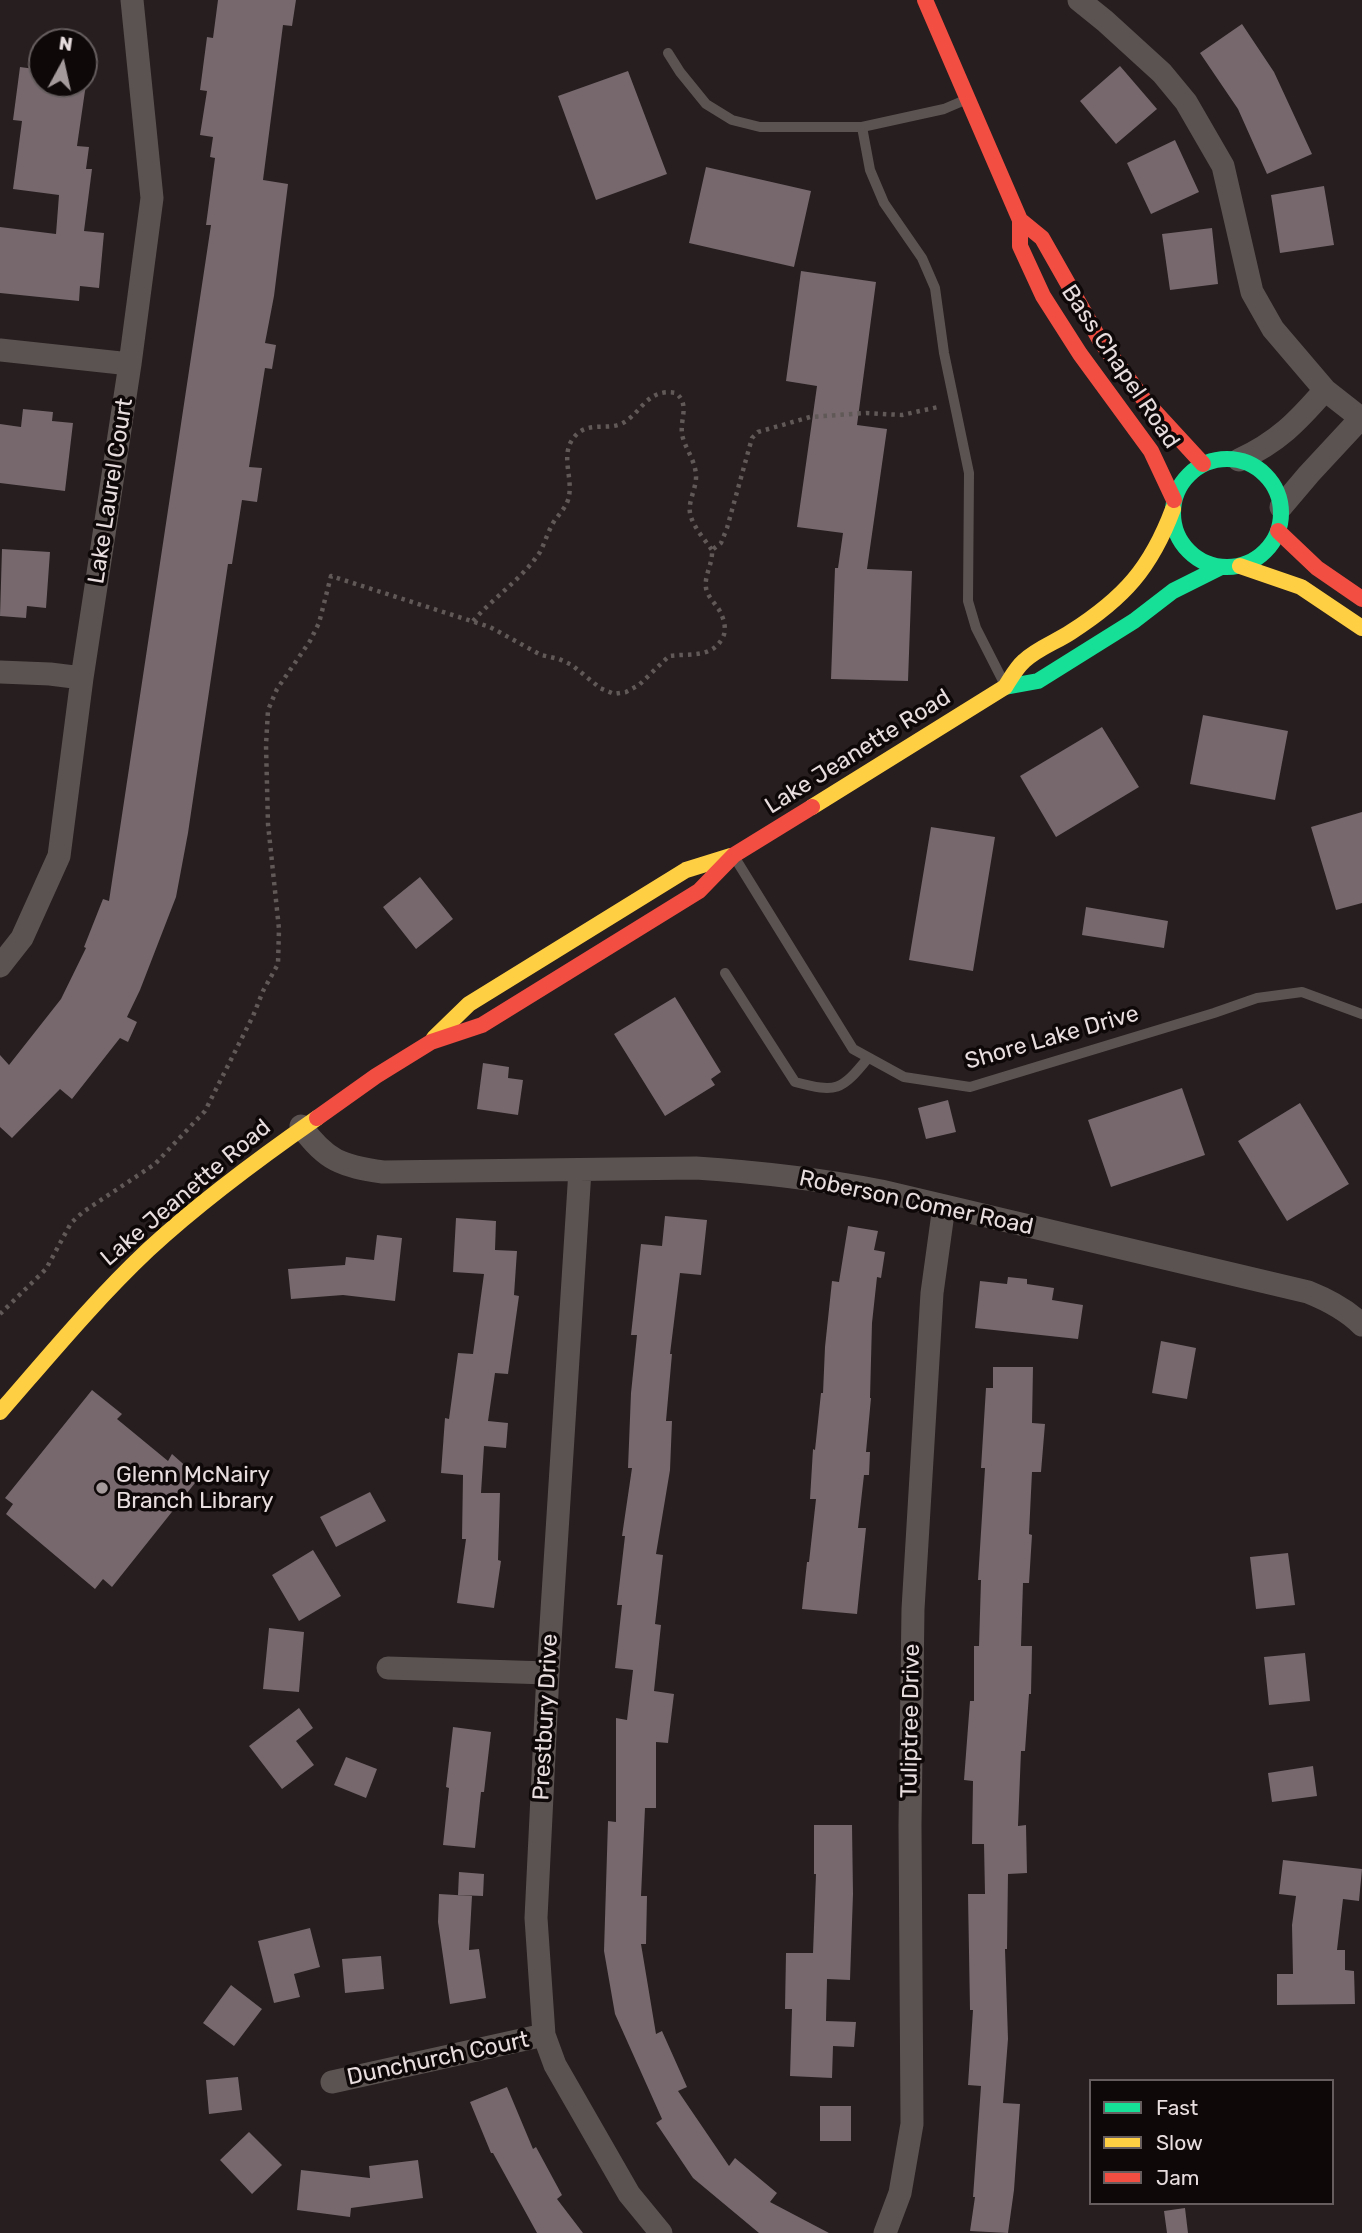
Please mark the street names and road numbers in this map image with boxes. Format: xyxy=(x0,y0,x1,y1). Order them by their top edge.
street label: Bass Chapel Road xyxy=(1055,280,1185,454)
street label: Lake Laurel Court xyxy=(83,396,139,586)
street label: Lake Jeanette Road xyxy=(760,684,956,820)
street label: Shore Lake Drive xyxy=(962,1000,1142,1076)
street label: Lake Jeanette Road xyxy=(95,1114,277,1272)
street label: Roberson Comer Road xyxy=(796,1165,1036,1241)
street label: Prestbury Drive xyxy=(528,1633,564,1801)
street label: Tuliptree Drive xyxy=(896,1644,926,1798)
street label: Dunchurch Court xyxy=(345,2026,531,2092)

